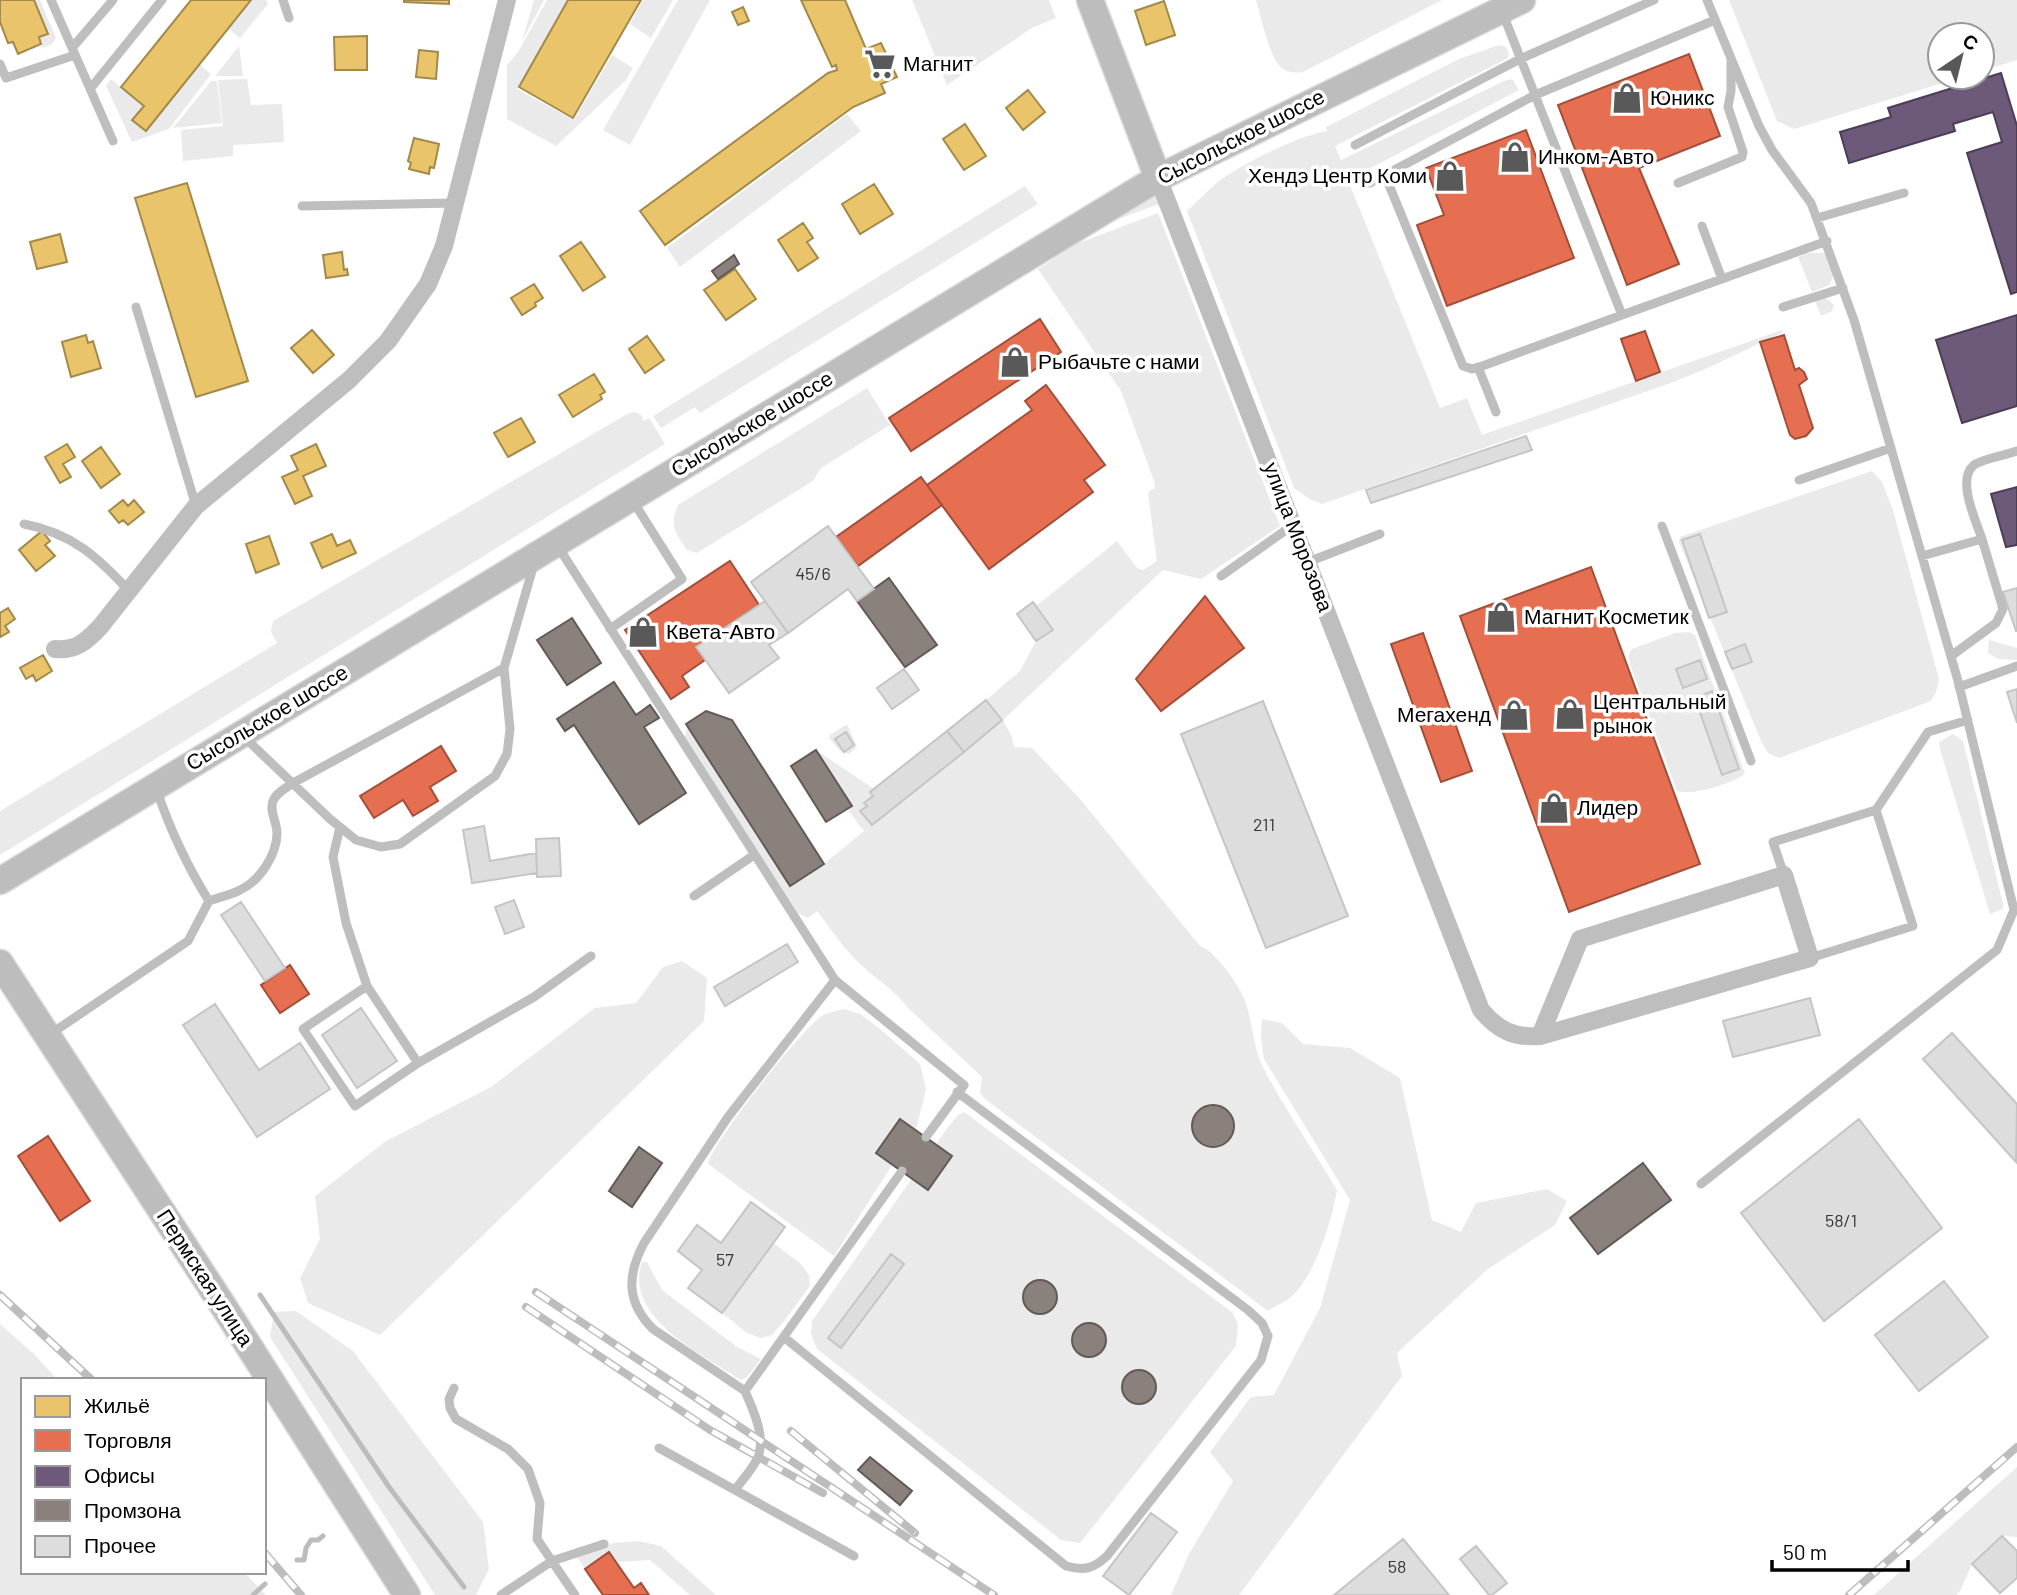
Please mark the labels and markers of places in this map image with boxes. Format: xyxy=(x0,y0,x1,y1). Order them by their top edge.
supermarket icon: Магнит xyxy=(863,47,897,81)
place label: Магнит xyxy=(903,50,973,75)
shop icon: Юникс xyxy=(1610,81,1644,115)
place label: Юникс xyxy=(1650,84,1714,109)
shop icon: Инком-Авто xyxy=(1498,140,1532,174)
place label: Инком-Авто xyxy=(1538,143,1654,168)
shop icon: Хендэ Центр Коми xyxy=(1433,159,1467,193)
place label: Хендэ Центр Коми xyxy=(1248,162,1427,187)
shop icon: Рыбачьте с нами xyxy=(998,345,1032,379)
place label: Рыбачьте с нами xyxy=(1038,348,1200,373)
shop icon: Магнит Косметик xyxy=(1484,600,1518,634)
place label: Магнит Косметик xyxy=(1524,603,1689,628)
shop icon: Квета-Авто xyxy=(626,615,660,649)
place label: Квета-Авто xyxy=(666,618,775,643)
place label: Центральный рынок xyxy=(1593,688,1726,737)
shop icon: Центральный рынок xyxy=(1553,697,1587,731)
shop icon: Мегахенд xyxy=(1497,698,1531,732)
place label: Мегахенд xyxy=(1397,701,1491,726)
shop icon: Лидер xyxy=(1537,791,1571,825)
place label: Лидер xyxy=(1577,794,1638,819)

